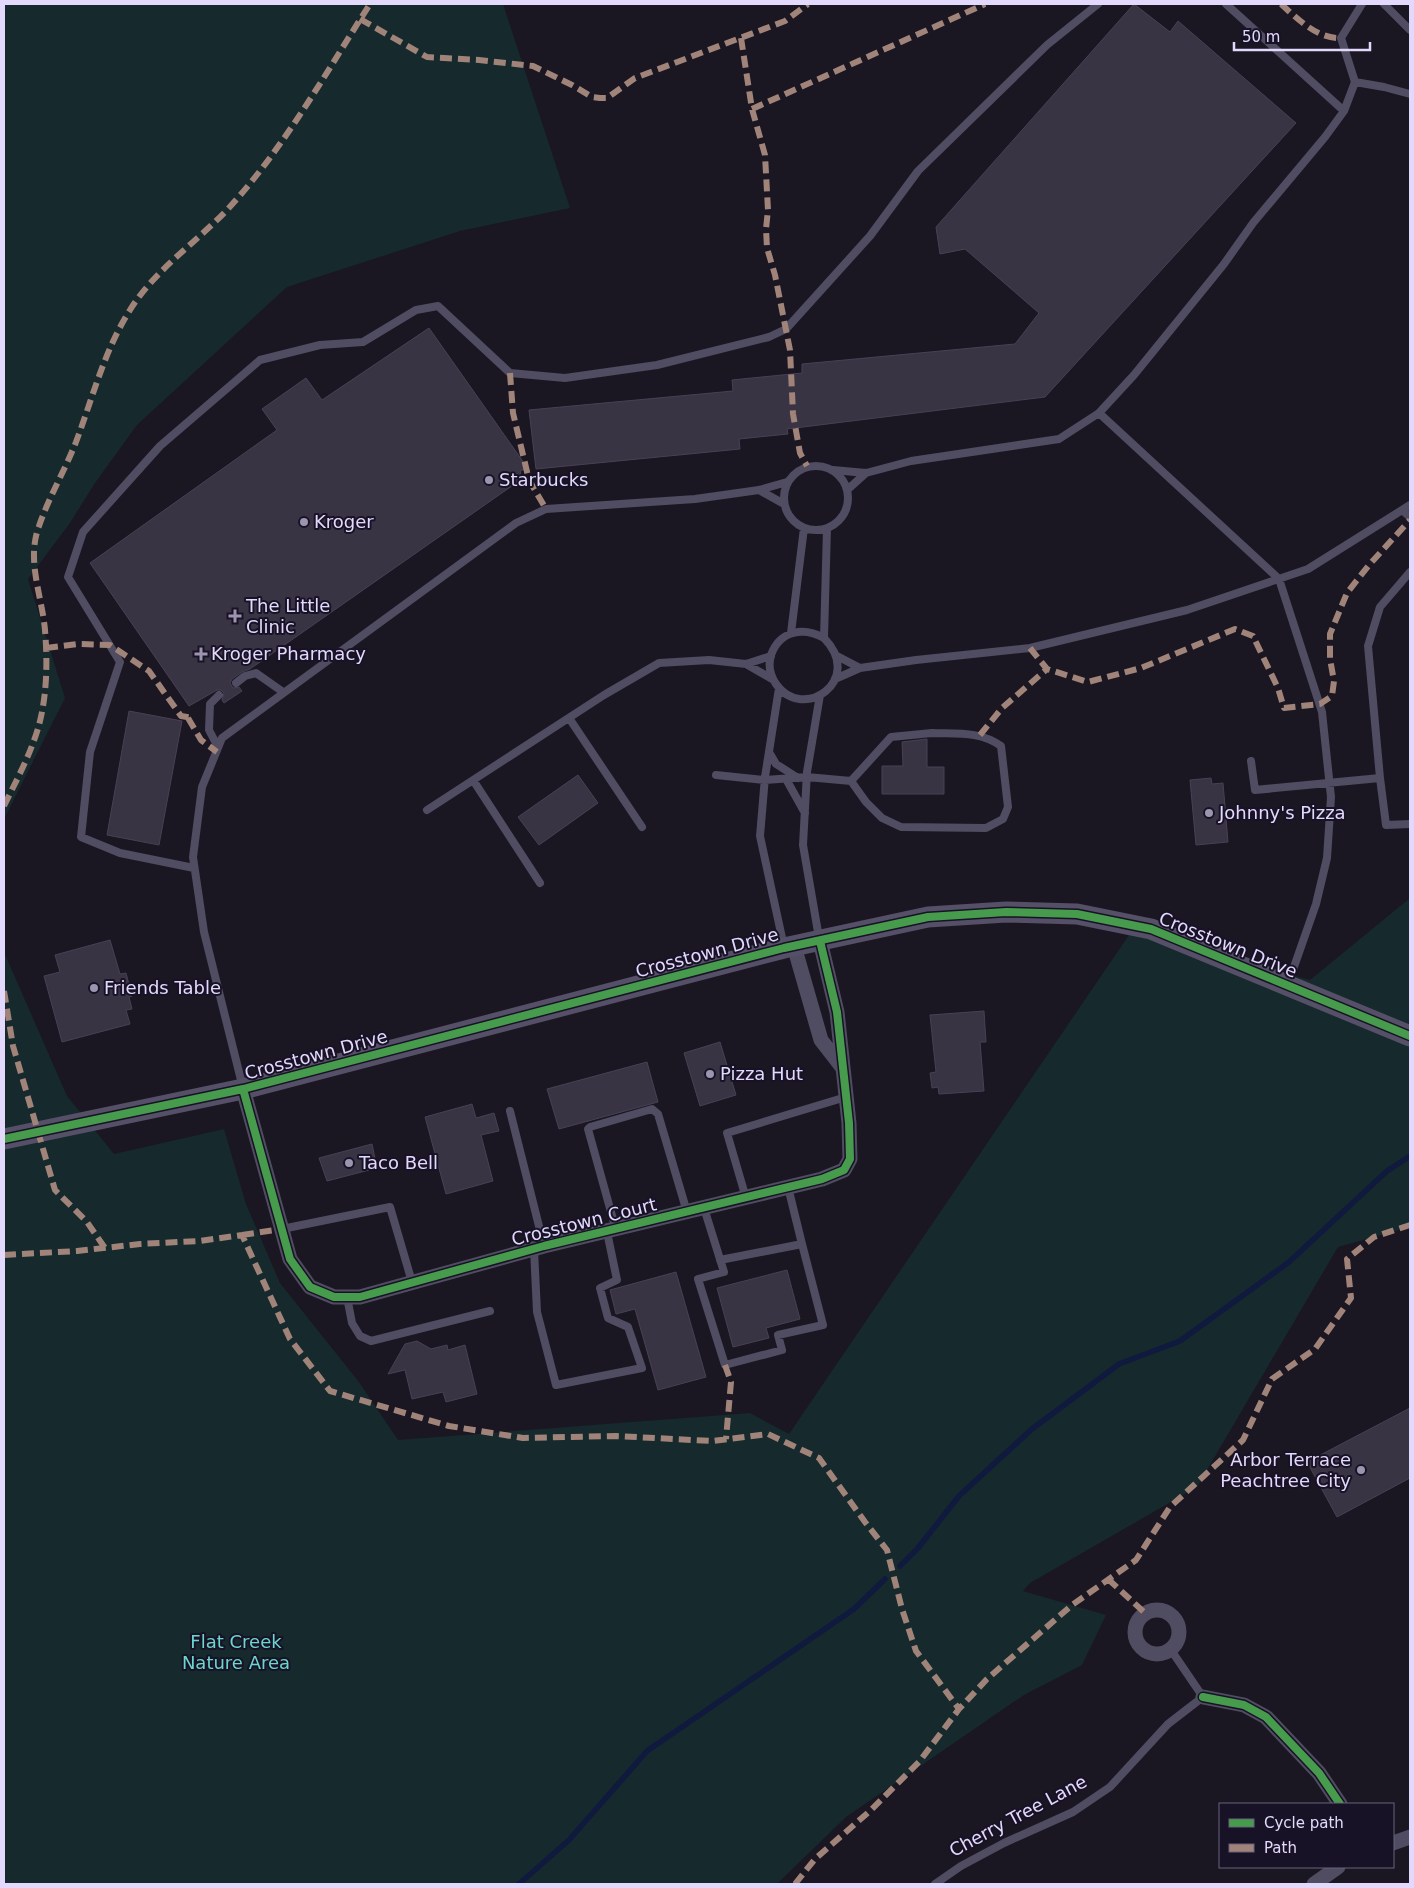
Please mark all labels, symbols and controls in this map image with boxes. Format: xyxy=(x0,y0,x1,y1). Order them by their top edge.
scale bar xyxy=(1234,20,1370,52)
text: 50 m xyxy=(1242,28,1280,46)
place label: Starbucks xyxy=(499,469,588,490)
marker: Starbucks xyxy=(483,474,495,486)
place label: Kroger xyxy=(314,511,374,532)
marker: Kroger xyxy=(298,516,310,528)
place label: The Little Clinic xyxy=(245,595,330,637)
marker: The Little Clinic xyxy=(228,609,242,623)
place label: Kroger Pharmacy xyxy=(211,643,366,664)
marker: Kroger Pharmacy xyxy=(195,648,207,660)
place label: Johnny's Pizza xyxy=(1218,802,1346,823)
marker: Johnny's Pizza xyxy=(1203,807,1215,819)
street label: Crosstown Drive xyxy=(1156,907,1300,982)
street label: Crosstown Drive xyxy=(633,923,781,982)
place label: Friends Table xyxy=(104,977,221,998)
marker: Friends Table xyxy=(88,982,100,994)
street label: Crosstown Drive xyxy=(242,1025,390,1084)
place label: Pizza Hut xyxy=(720,1063,803,1084)
marker: Pizza Hut xyxy=(704,1068,716,1080)
place label: Taco Bell xyxy=(358,1152,438,1173)
marker: Taco Bell xyxy=(343,1157,355,1169)
street label: Crosstown Court xyxy=(509,1193,659,1250)
place label: Arbor Terrace Peachtree City xyxy=(1220,1449,1351,1491)
marker: Arbor Terrace Peachtree City xyxy=(1355,1464,1367,1476)
park label: Flat Creek Nature Area xyxy=(182,1631,290,1673)
street label: Cherry Tree Lane xyxy=(945,1770,1090,1861)
legend xyxy=(1219,1803,1394,1868)
text: Cycle path xyxy=(1264,1814,1344,1832)
text: Path xyxy=(1264,1839,1297,1857)

